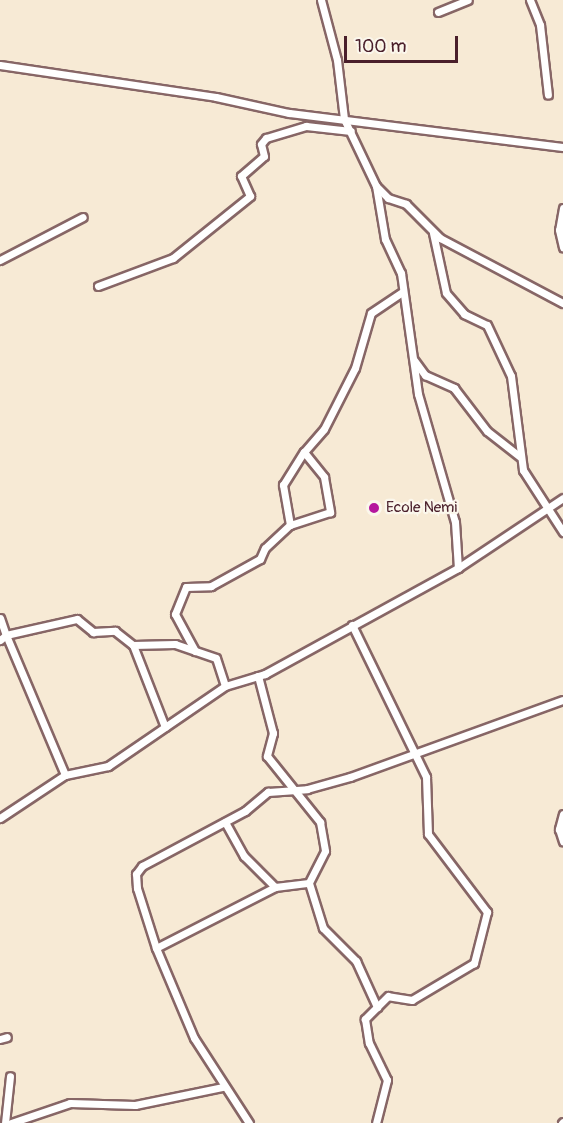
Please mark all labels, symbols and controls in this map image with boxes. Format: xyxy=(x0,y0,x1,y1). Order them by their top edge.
scale bar xyxy=(347,24,461,62)
text: 100 m xyxy=(355,35,407,58)
place label: Ecole Nemi xyxy=(386,499,457,517)
marker: Ecole Nemi xyxy=(367,501,381,515)

